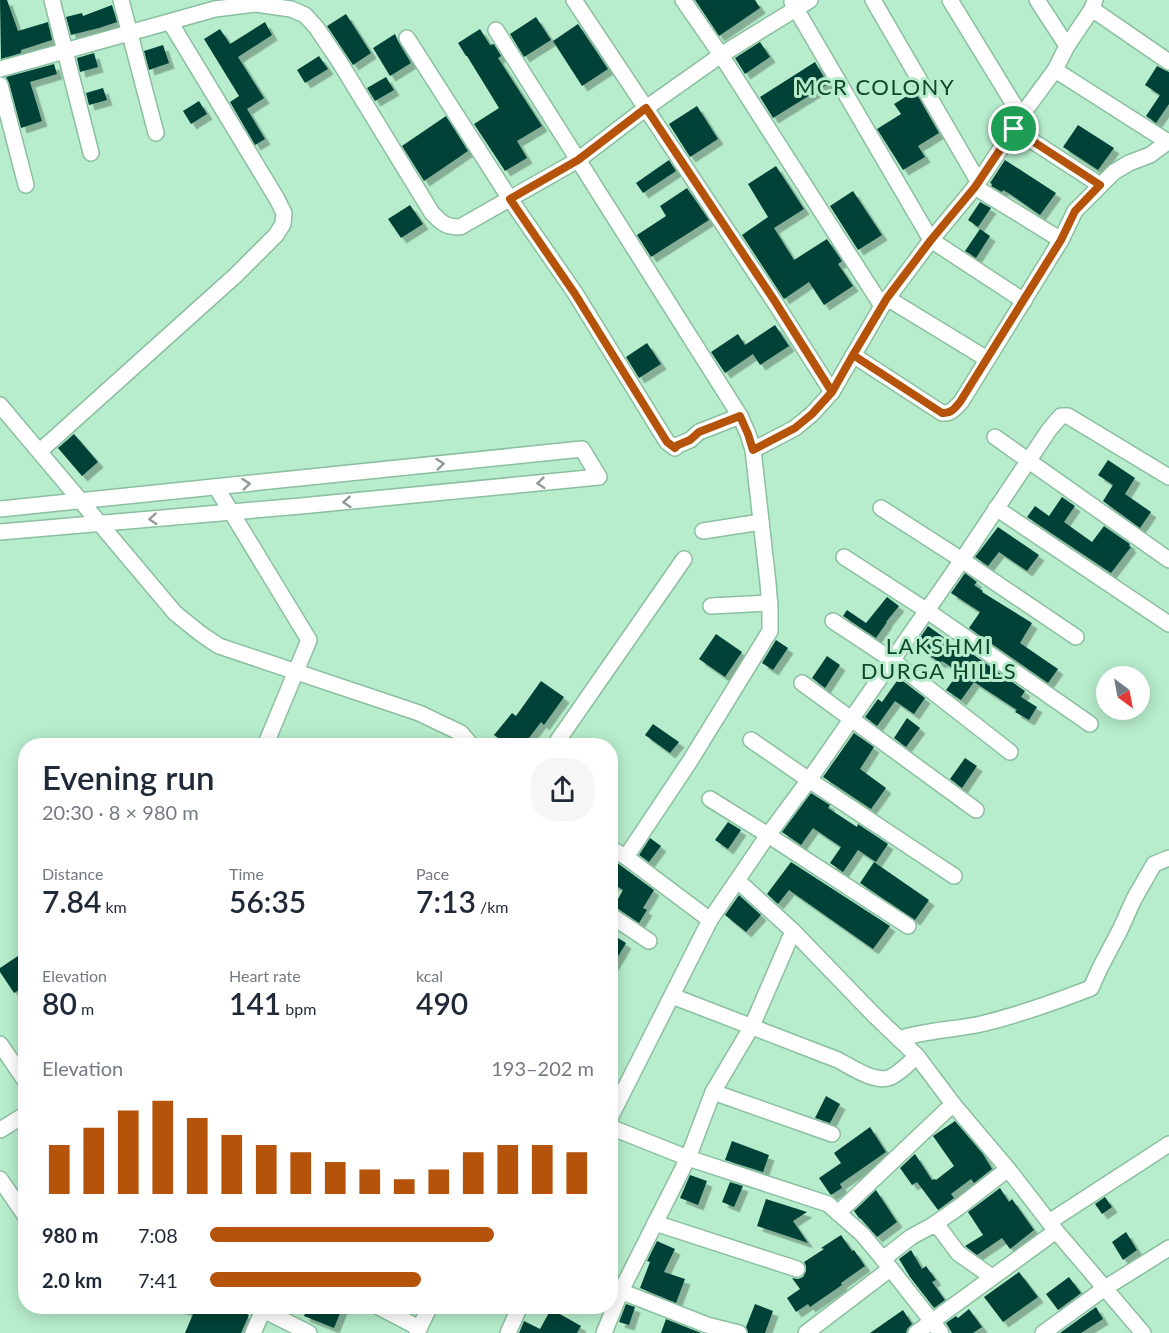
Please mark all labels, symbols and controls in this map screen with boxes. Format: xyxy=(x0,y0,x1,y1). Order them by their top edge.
district label: MCR COLONY xyxy=(795,73,955,100)
pin xyxy=(988,103,1039,154)
icon: arrive xyxy=(997,112,1030,145)
one-way arrow xyxy=(436,458,445,471)
one-way arrow xyxy=(536,476,545,489)
one-way arrow xyxy=(242,478,251,491)
one-way arrow xyxy=(342,495,351,508)
one-way arrow xyxy=(148,512,157,525)
district label: LAKSHMI DURGA HILLS xyxy=(861,632,1017,684)
north arrow xyxy=(1096,666,1150,720)
map controls xyxy=(1096,666,1150,720)
text: Evening run xyxy=(42,757,215,797)
button: share xyxy=(531,758,594,821)
text: 20:30 · 8 × 980 m xyxy=(42,800,199,824)
text: Distance xyxy=(42,864,103,883)
text: Time xyxy=(229,864,264,883)
text: Pace xyxy=(416,864,449,883)
text: 7.84 xyxy=(42,883,101,919)
text: 56:35 xyxy=(229,883,306,919)
text: 7:13 xyxy=(416,883,476,919)
text: km xyxy=(101,897,127,916)
text: /km xyxy=(476,897,508,916)
text: Elevation xyxy=(42,966,107,985)
text: Heart rate xyxy=(229,966,301,985)
text: kcal xyxy=(416,966,443,985)
text: 80 xyxy=(42,985,77,1021)
text: 141 xyxy=(229,985,281,1021)
text: 490 xyxy=(416,985,468,1021)
text: m xyxy=(77,999,94,1018)
text: bpm xyxy=(281,999,316,1018)
text: Elevation xyxy=(42,1056,123,1080)
text: 193–202 m xyxy=(491,1056,594,1080)
text: 980 m xyxy=(42,1223,98,1247)
text: 7:08 xyxy=(138,1223,178,1247)
text: 2.0 km xyxy=(42,1268,102,1292)
text: 7:41 xyxy=(138,1268,178,1292)

